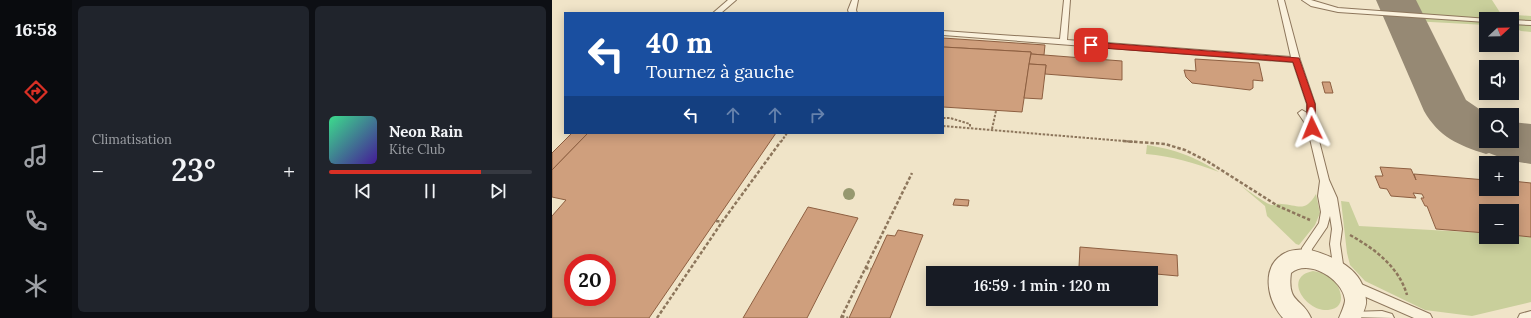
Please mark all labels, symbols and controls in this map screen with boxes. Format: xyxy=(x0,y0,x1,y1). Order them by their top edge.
north arrow xyxy=(1479,12,1519,52)
map controls xyxy=(1479,12,1519,244)
text: 16:58 xyxy=(15,18,57,41)
text: 40 m xyxy=(646,25,712,61)
icon: left xyxy=(580,28,632,80)
pin xyxy=(1074,28,1108,62)
icon: arrive xyxy=(1080,34,1102,56)
text: Tournez à gauche xyxy=(646,60,794,83)
button: sound xyxy=(1479,60,1519,100)
icon: directions xyxy=(22,78,50,106)
icon: left xyxy=(680,104,702,126)
icon: ahead xyxy=(722,104,744,126)
icon: ahead xyxy=(764,104,786,126)
icon: right xyxy=(806,104,828,126)
position arrow xyxy=(1291,107,1333,149)
button: search xyxy=(1479,108,1519,148)
text: Neon Rain xyxy=(389,122,463,141)
text: Climatisation xyxy=(92,131,172,148)
text: Kite Club xyxy=(389,141,445,158)
icon: music xyxy=(22,142,50,170)
text: 23° xyxy=(171,151,216,189)
button: + xyxy=(1479,156,1519,196)
text: − xyxy=(92,157,104,185)
text: + xyxy=(283,157,295,185)
icon: previous xyxy=(352,180,374,202)
icon: pause xyxy=(419,180,441,202)
icon: next xyxy=(487,180,509,202)
button: − xyxy=(1479,204,1519,244)
icon: phone xyxy=(22,207,50,235)
speed limit sign: 20 xyxy=(564,254,616,306)
icon: climate xyxy=(22,272,50,300)
text: 16:59 · 1 min · 120 m xyxy=(974,276,1110,295)

